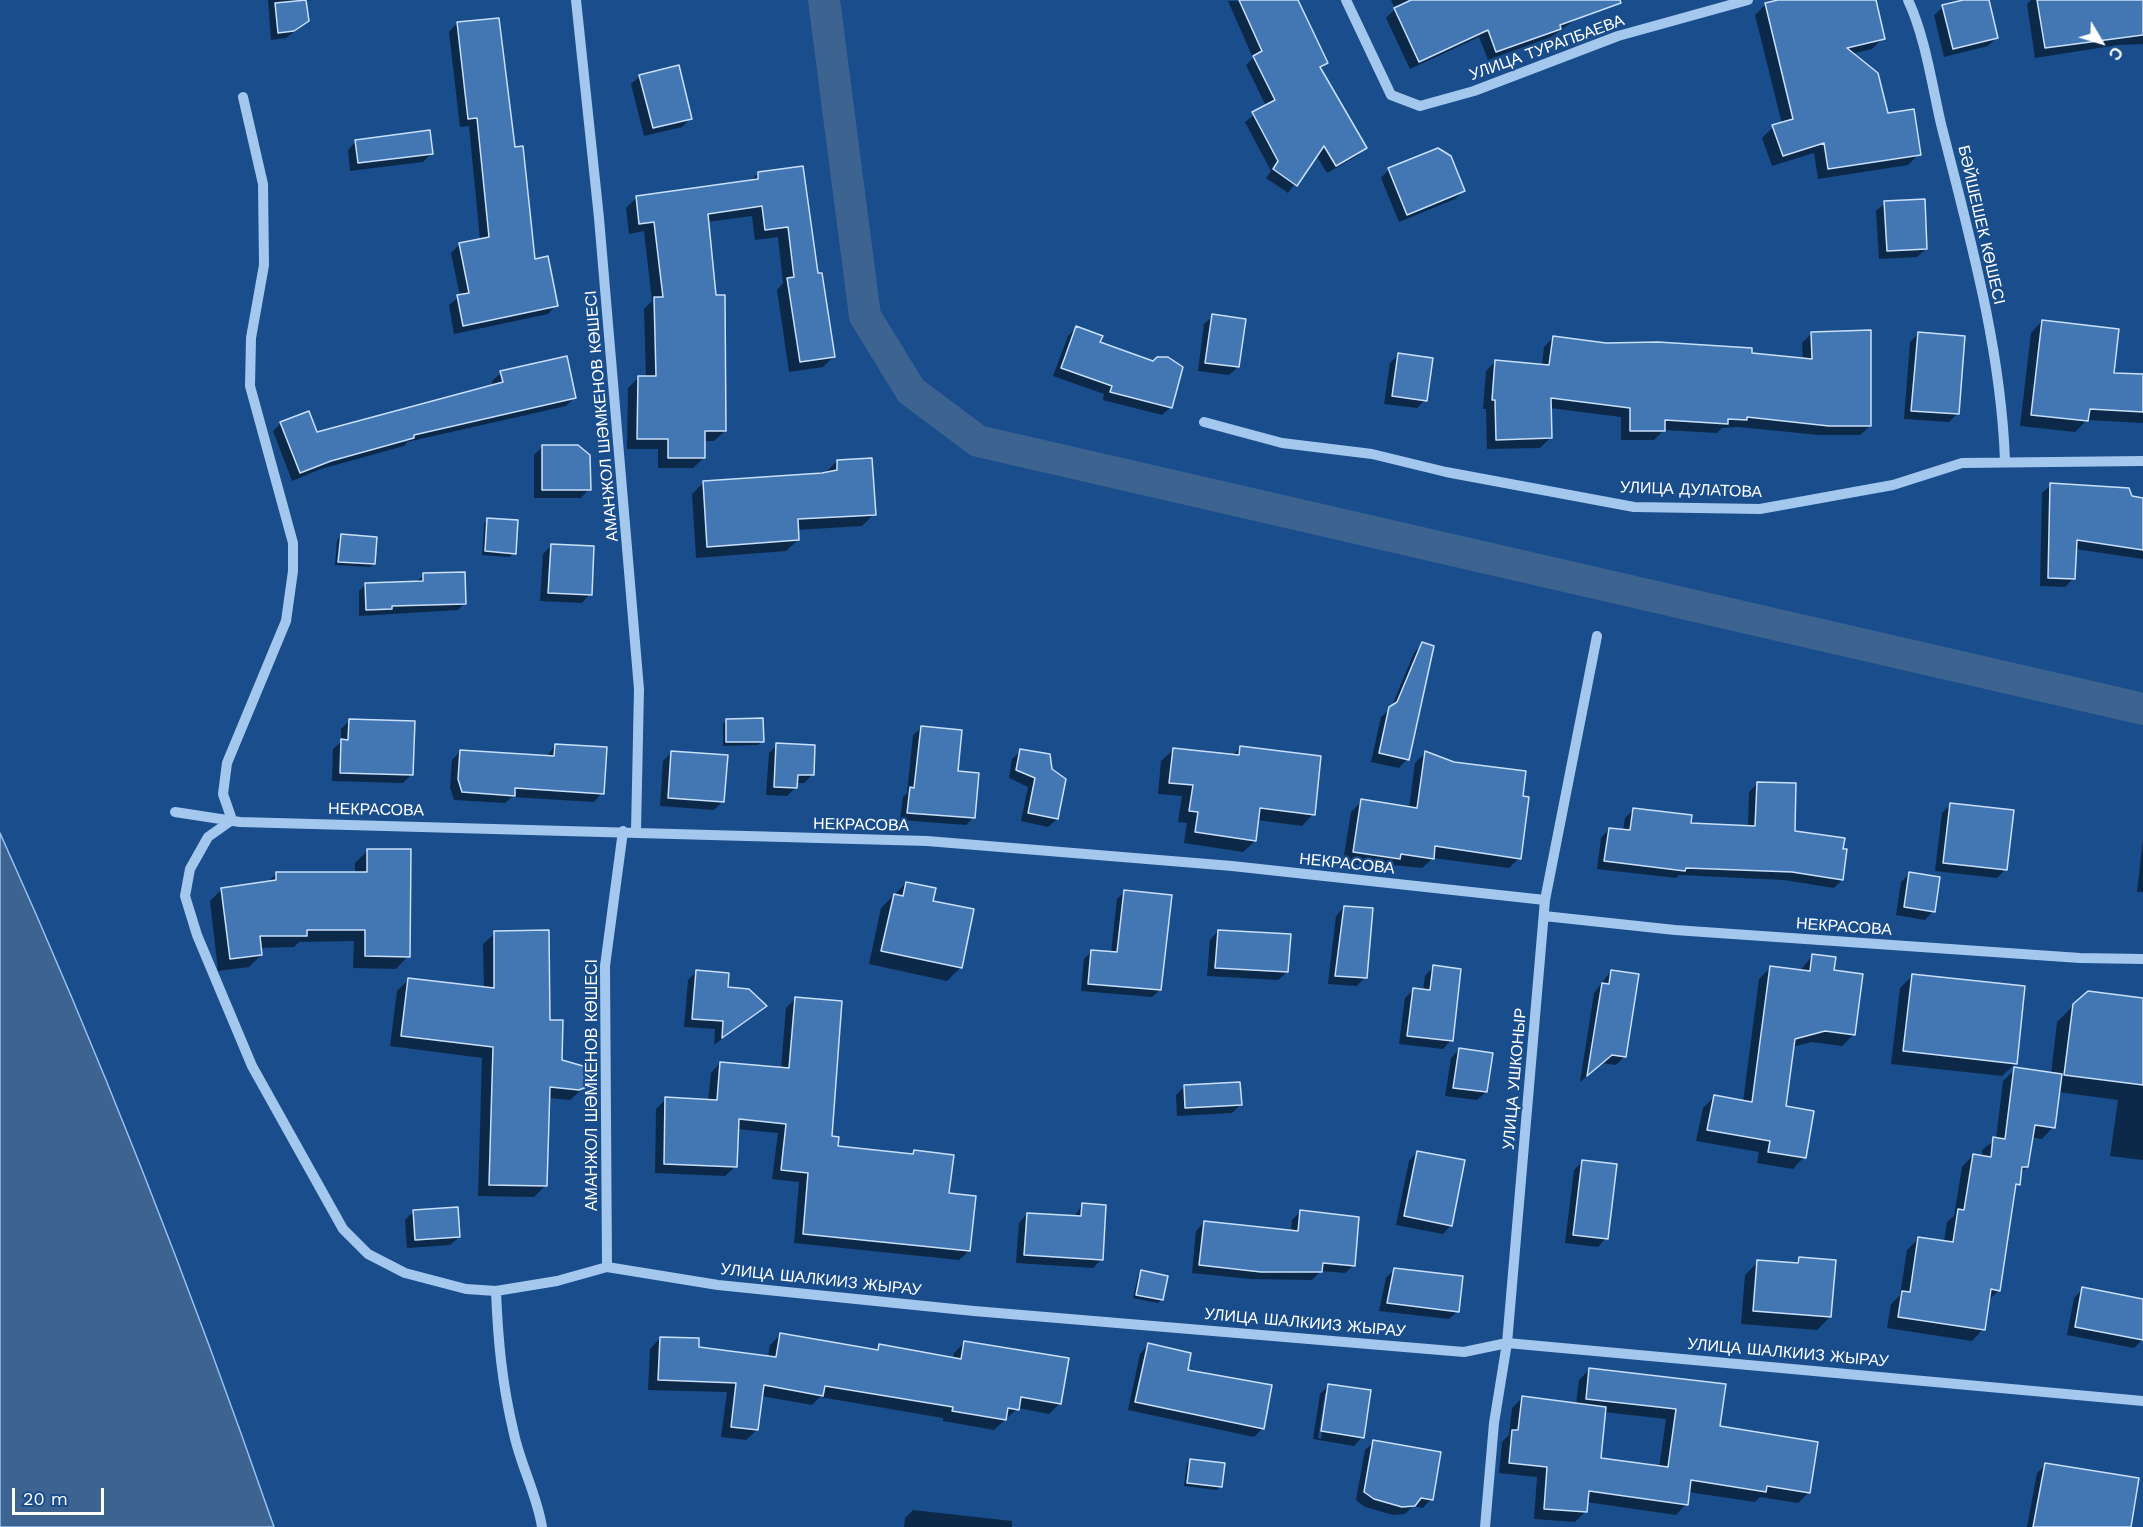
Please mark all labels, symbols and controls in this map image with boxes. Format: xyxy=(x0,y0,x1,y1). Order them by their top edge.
street label: УЛИЦА ТУРАПБАЕВА xyxy=(1467,11,1627,85)
north arrow xyxy=(2071,12,2131,72)
text: С xyxy=(2105,43,2127,64)
street label: БӘЙШЕШЕК КӨШЕСІ xyxy=(1953,144,2009,306)
street label: АМАНЖОЛ ШӘМКЕНОВ КӨШЕСІ xyxy=(581,290,623,542)
street label: УЛИЦА ДУЛАТОВА xyxy=(1619,478,1763,502)
street label: НЕКРАСОВА xyxy=(328,800,424,820)
street label: НЕКРАСОВА xyxy=(813,815,909,835)
street label: НЕКРАСОВА xyxy=(1298,849,1396,879)
street label: НЕКРАСОВА xyxy=(1795,914,1893,940)
street label: АМАНЖОЛ ШӘМКЕНОВ КӨШЕСІ xyxy=(582,959,602,1211)
street label: УЛИЦА УШКОНЫР xyxy=(1499,1007,1531,1151)
street label: УЛИЦА ШАЛКИИЗ ЖЫРАУ xyxy=(720,1260,922,1300)
street label: УЛИЦА ШАЛКИИЗ ЖЫРАУ xyxy=(1204,1305,1406,1341)
street label: УЛИЦА ШАЛКИИЗ ЖЫРАУ xyxy=(1687,1335,1889,1371)
scale bar xyxy=(15,1476,106,1514)
text: 20 m xyxy=(23,1488,68,1509)

